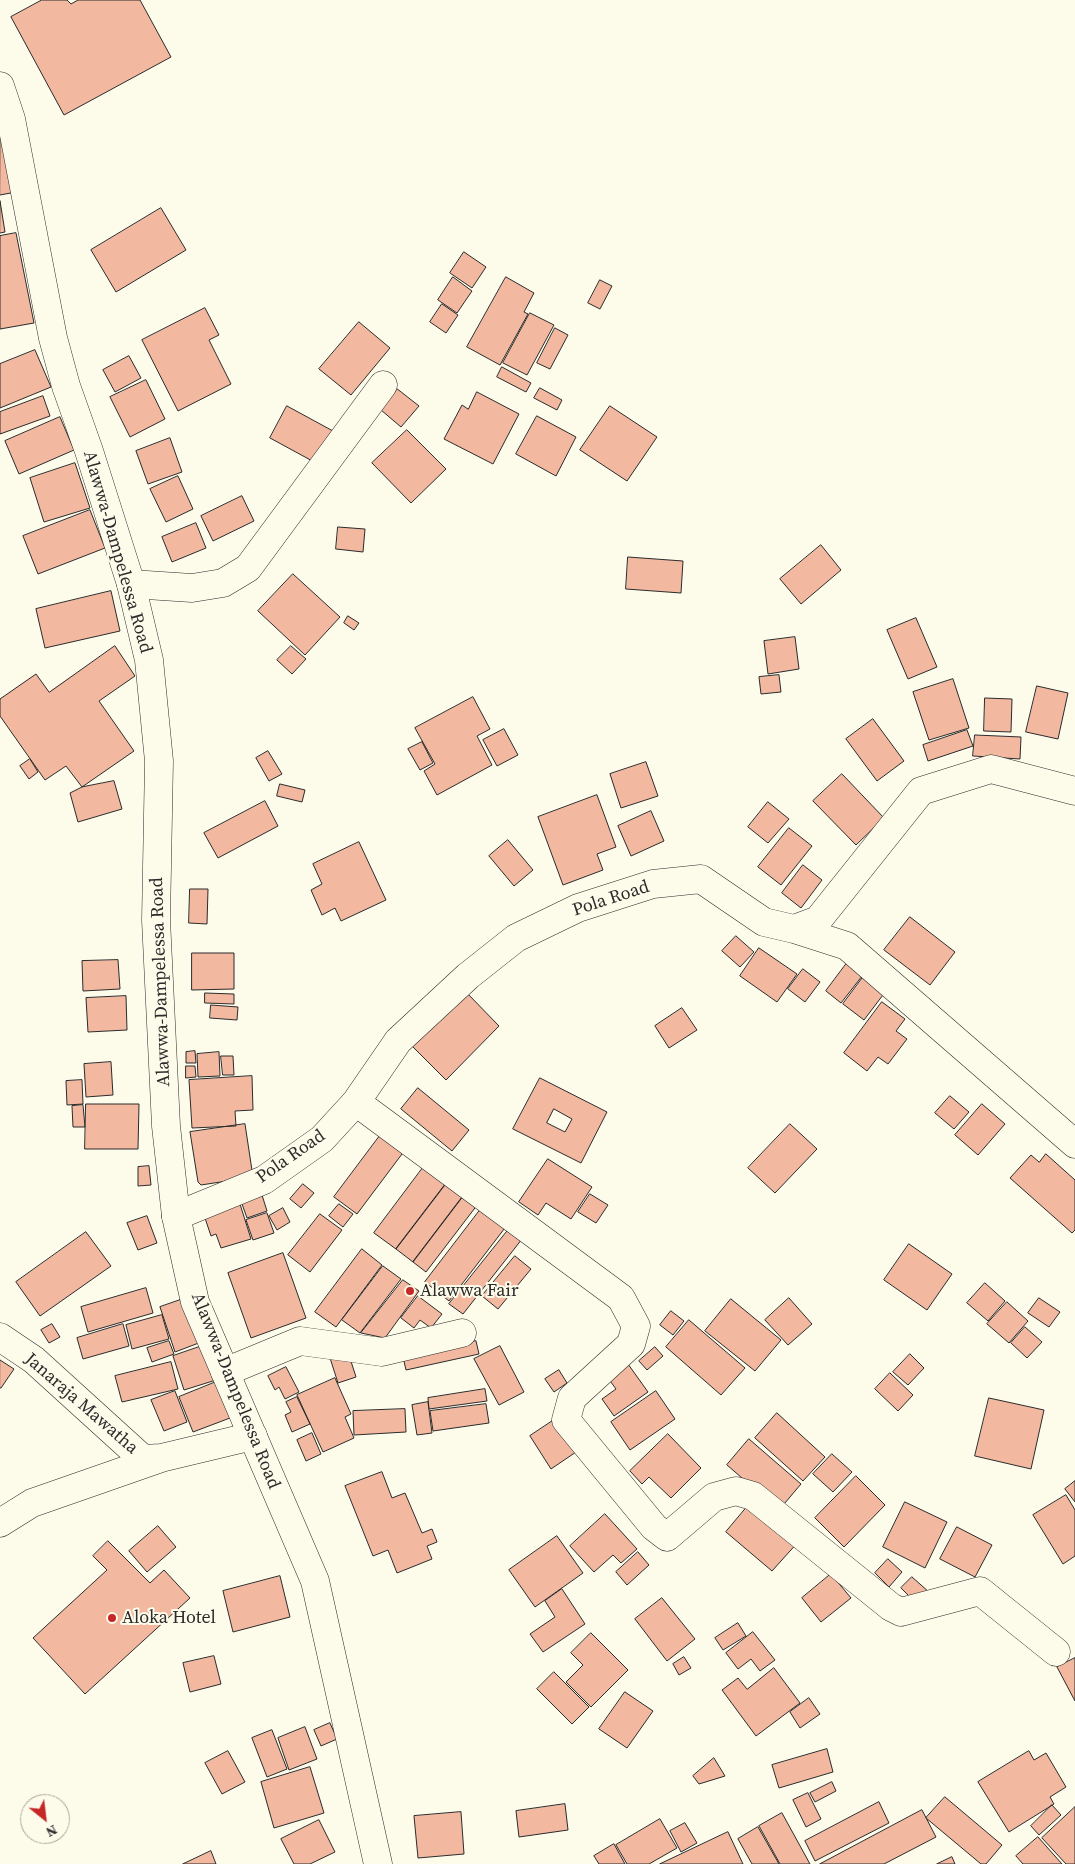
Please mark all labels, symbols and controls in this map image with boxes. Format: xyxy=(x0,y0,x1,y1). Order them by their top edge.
street label: Alawwa-Dampelessa Road xyxy=(78,448,156,656)
street label: Pola Road xyxy=(570,876,652,922)
street label: Alawwa-Dampelessa Road xyxy=(147,877,175,1087)
street label: Pola Road xyxy=(252,1125,330,1189)
place label: Alawwa Fair xyxy=(420,1280,519,1302)
marker: Alawwa Fair xyxy=(404,1285,416,1297)
street label: Alawwa-Dampelessa Road xyxy=(186,1290,284,1492)
street label: Janaraja Mawatha xyxy=(20,1349,142,1459)
place label: Aloka Hotel xyxy=(122,1607,216,1629)
marker: Aloka Hotel xyxy=(106,1612,118,1624)
north arrow xyxy=(20,1794,70,1844)
text: N xyxy=(42,1820,61,1842)

